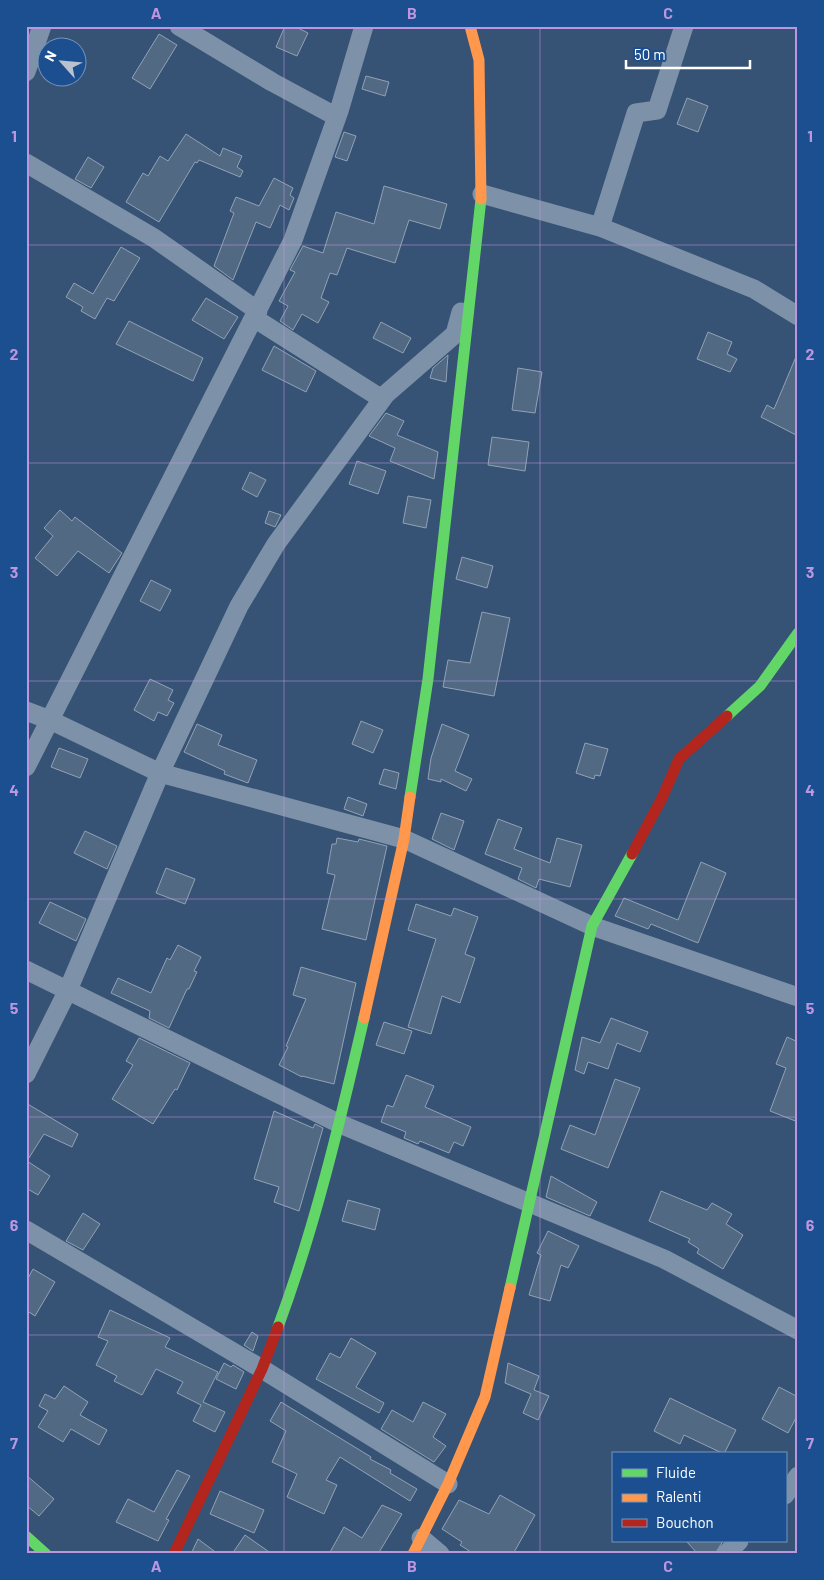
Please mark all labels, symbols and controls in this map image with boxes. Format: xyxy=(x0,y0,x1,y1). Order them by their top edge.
text: A xyxy=(151,3,162,22)
text: B xyxy=(407,3,417,22)
text: C xyxy=(663,3,673,22)
north arrow xyxy=(38,38,88,88)
scale bar xyxy=(626,38,750,70)
text: 50 m xyxy=(634,45,666,63)
text: N xyxy=(40,48,60,64)
text: 1 xyxy=(11,126,17,145)
text: 1 xyxy=(807,126,813,145)
text: 2 xyxy=(10,344,19,363)
text: 2 xyxy=(806,344,815,363)
text: 3 xyxy=(10,562,18,581)
text: 3 xyxy=(806,562,814,581)
text: 4 xyxy=(9,780,19,799)
text: 4 xyxy=(805,780,815,799)
text: 5 xyxy=(10,998,19,1017)
text: 5 xyxy=(806,998,815,1017)
text: 6 xyxy=(10,1215,19,1234)
text: 6 xyxy=(806,1215,815,1234)
text: 7 xyxy=(10,1433,18,1452)
text: 7 xyxy=(806,1433,814,1452)
legend xyxy=(612,1452,786,1542)
text: Fluide xyxy=(656,1463,696,1481)
text: Ralenti xyxy=(656,1487,702,1505)
text: Bouchon xyxy=(656,1513,714,1531)
text: A xyxy=(151,1556,162,1575)
text: B xyxy=(407,1556,417,1575)
text: C xyxy=(663,1556,673,1575)

